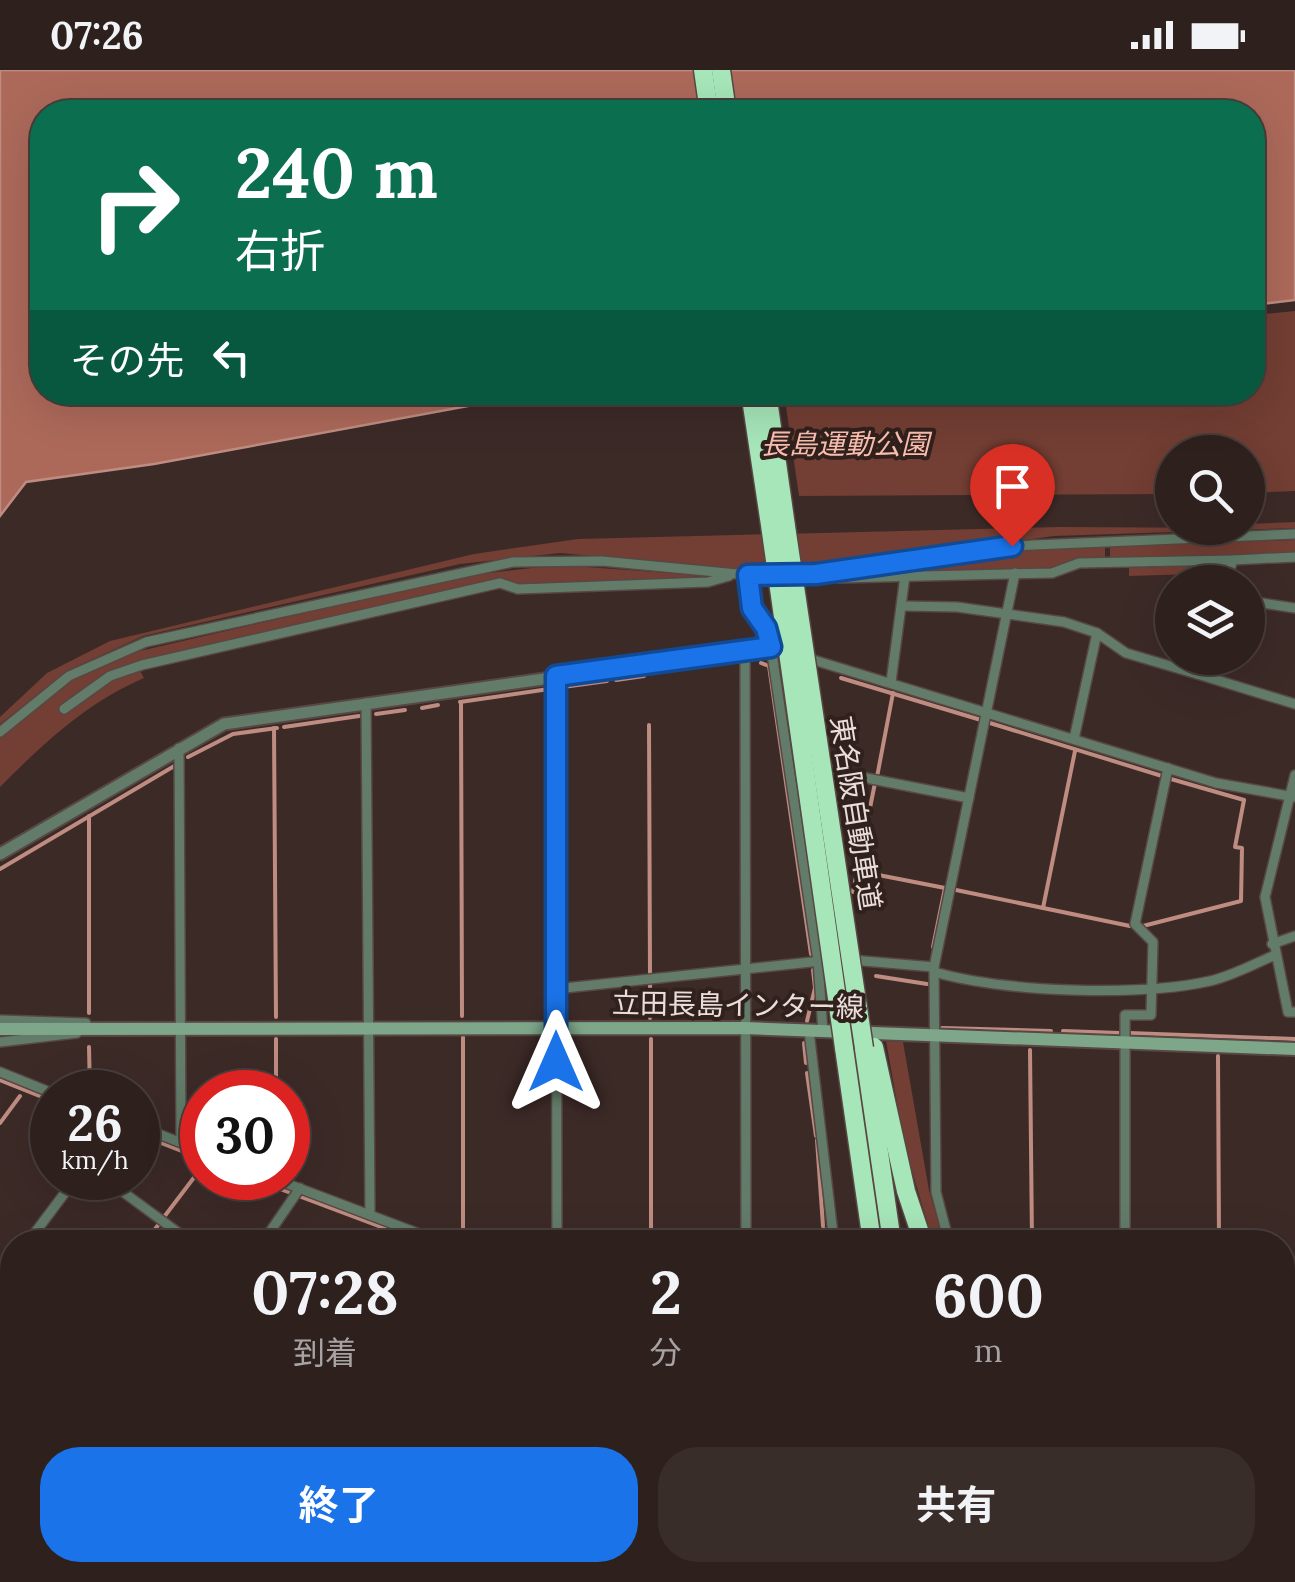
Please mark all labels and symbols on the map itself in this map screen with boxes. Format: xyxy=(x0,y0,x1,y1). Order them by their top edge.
park label: 長島運動公園 xyxy=(761,426,933,462)
pin xyxy=(970,444,1055,547)
street label: 東名阪自動車道 xyxy=(823,713,889,913)
street label: 立田長島インター線 xyxy=(612,985,864,1025)
position arrow xyxy=(504,1010,608,1114)
speed limit sign: 30 xyxy=(180,1070,310,1200)

